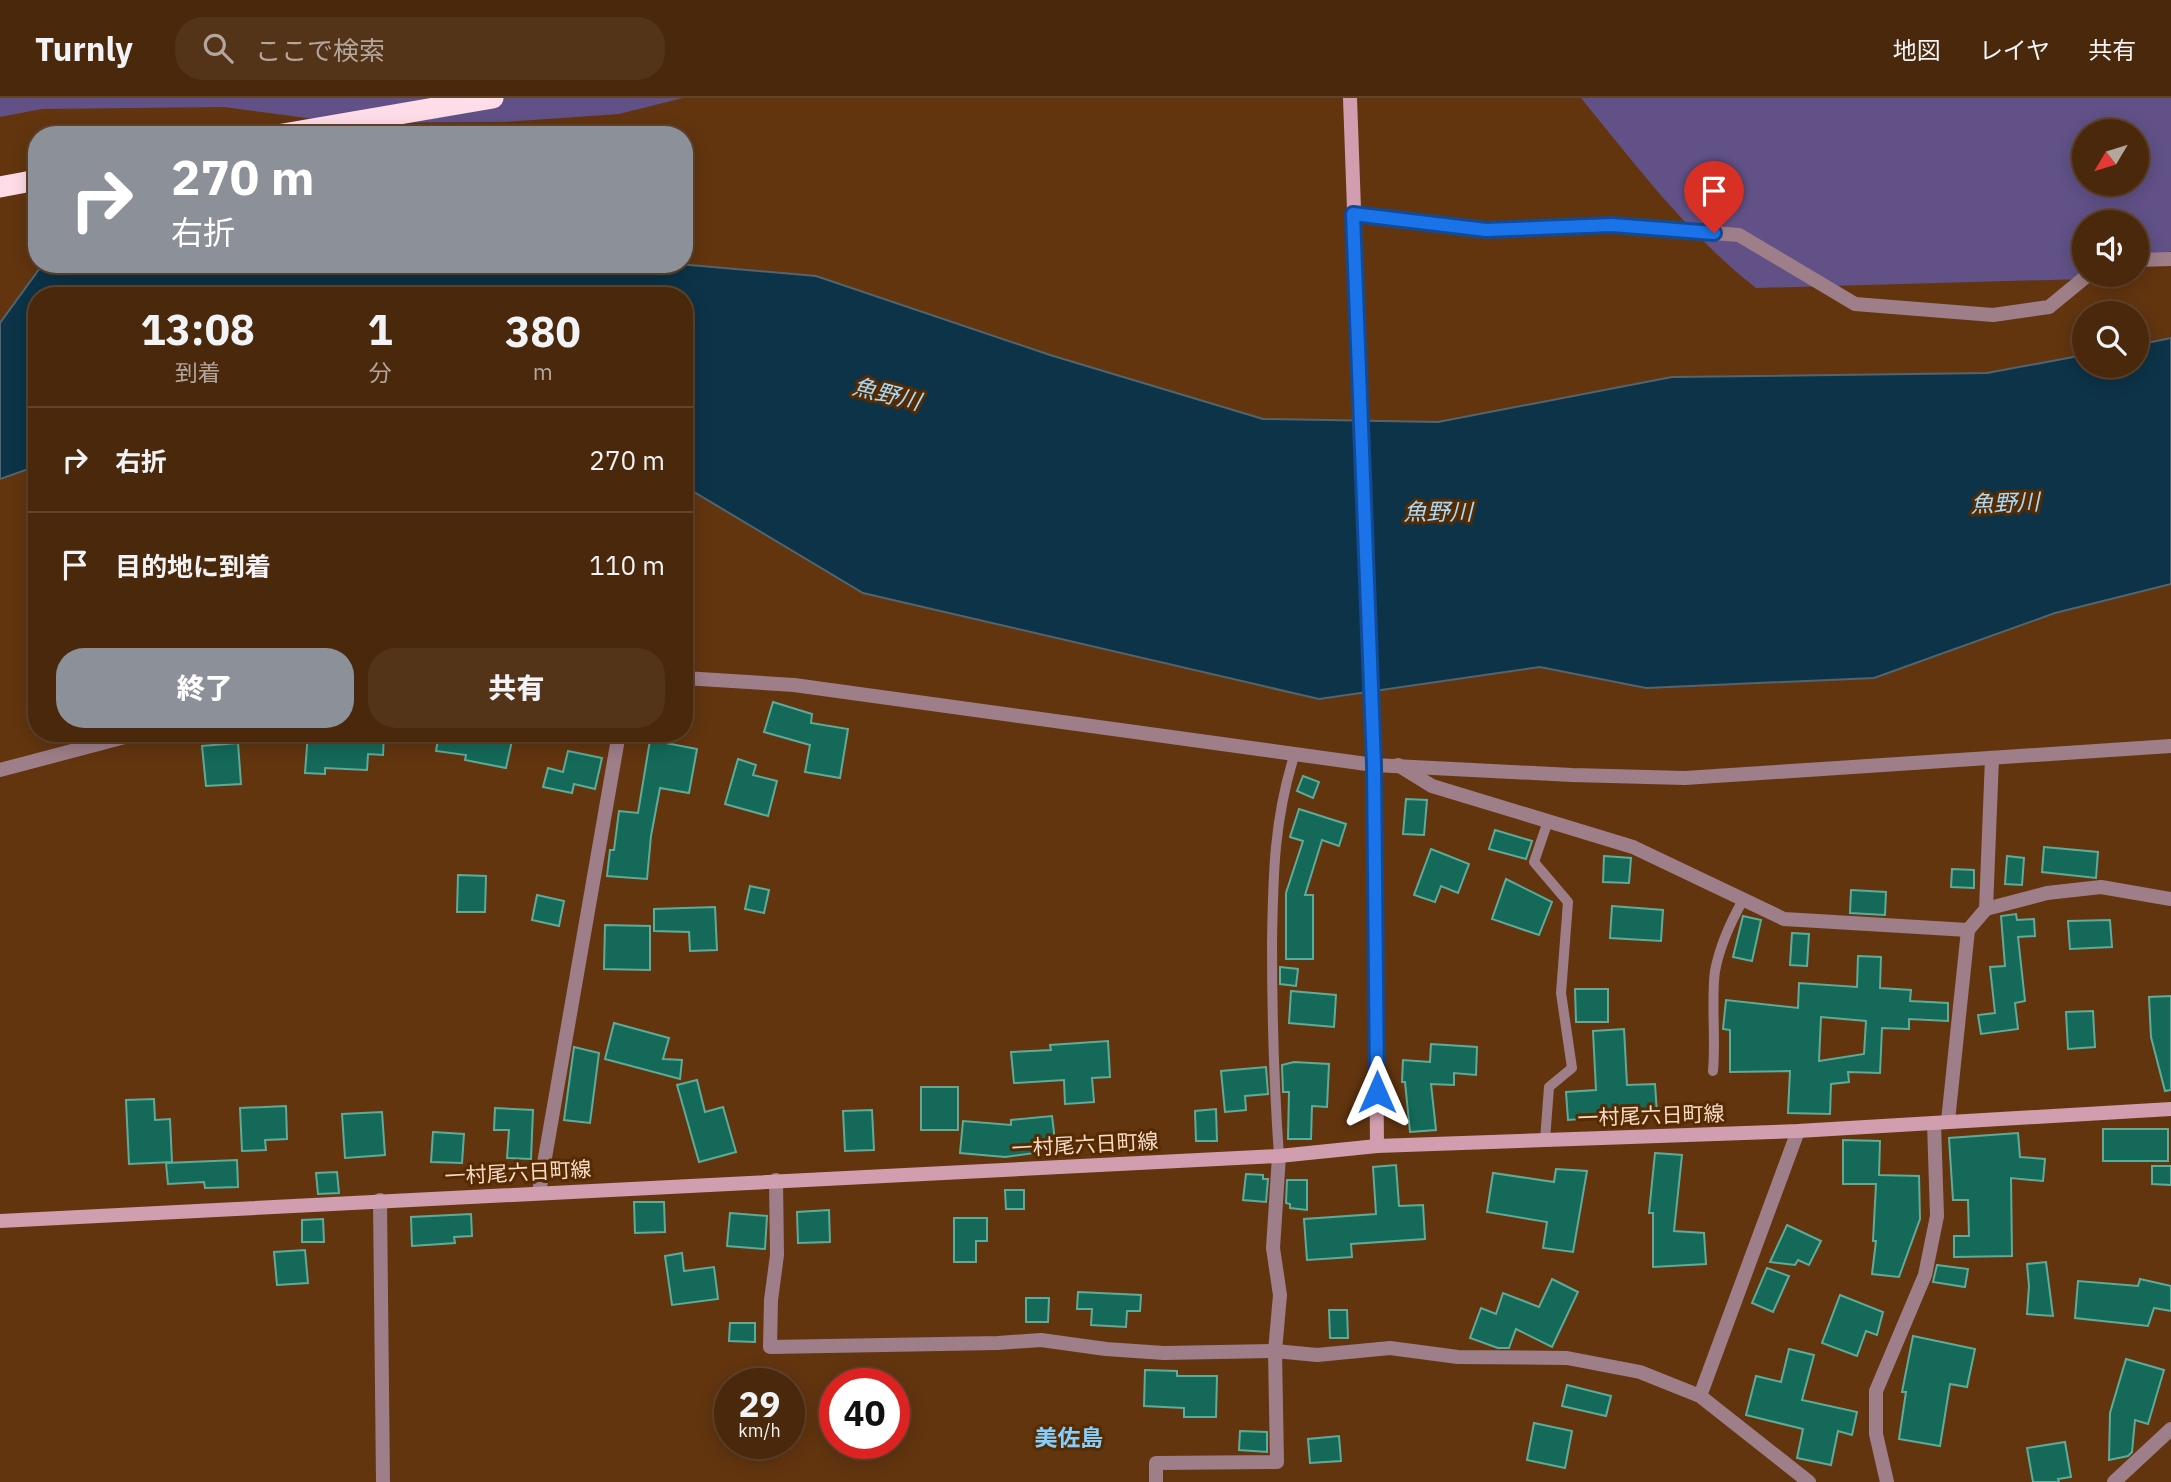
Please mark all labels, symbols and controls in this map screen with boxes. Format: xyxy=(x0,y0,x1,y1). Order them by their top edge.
search box xyxy=(175,17,665,80)
text: Turnly xyxy=(35,27,133,70)
icon: search xyxy=(199,29,237,67)
text: ここで検索 xyxy=(255,33,385,67)
text: 地図 xyxy=(1893,34,1941,66)
text: レイヤ xyxy=(1979,34,2050,66)
text: 共有 xyxy=(2088,34,2136,66)
north arrow xyxy=(2072,119,2149,196)
map controls xyxy=(2072,119,2149,378)
text: 270 m xyxy=(171,145,315,208)
icon: right xyxy=(56,154,147,245)
pin xyxy=(1684,161,1744,233)
icon: arrive xyxy=(1695,172,1733,210)
button: sound xyxy=(2072,210,2149,287)
text: 右折 xyxy=(171,211,235,253)
button: search xyxy=(2072,301,2149,378)
text: 13:08 xyxy=(140,302,255,357)
text: 1 xyxy=(367,302,393,357)
text: 380 xyxy=(505,304,581,359)
text: m xyxy=(533,356,553,386)
text: 到着 xyxy=(175,357,221,387)
text: 分 xyxy=(369,357,392,387)
water label: 魚野川 xyxy=(850,370,927,417)
icon: right xyxy=(56,441,94,479)
text: 270 m xyxy=(589,443,665,477)
text: 右折 xyxy=(115,444,167,478)
water label: 魚野川 xyxy=(1970,486,2043,518)
water label: 魚野川 xyxy=(1404,496,1476,526)
icon: arrive xyxy=(56,546,94,584)
text: 110 m xyxy=(589,548,665,582)
text: 目的地に到着 xyxy=(115,549,271,583)
button: 終了 xyxy=(56,648,354,728)
button: 共有 xyxy=(368,648,665,728)
position arrow xyxy=(1340,1055,1414,1129)
street label: 一村尾六日町線 xyxy=(1577,1098,1725,1132)
street label: 一村尾六日町線 xyxy=(1011,1126,1159,1162)
street label: 一村尾六日町線 xyxy=(444,1154,592,1190)
speed limit sign: 40 xyxy=(819,1368,910,1459)
text: 29 xyxy=(738,1381,781,1427)
text: km/h xyxy=(738,1419,781,1442)
district label: 美佐島 xyxy=(1035,1422,1104,1452)

